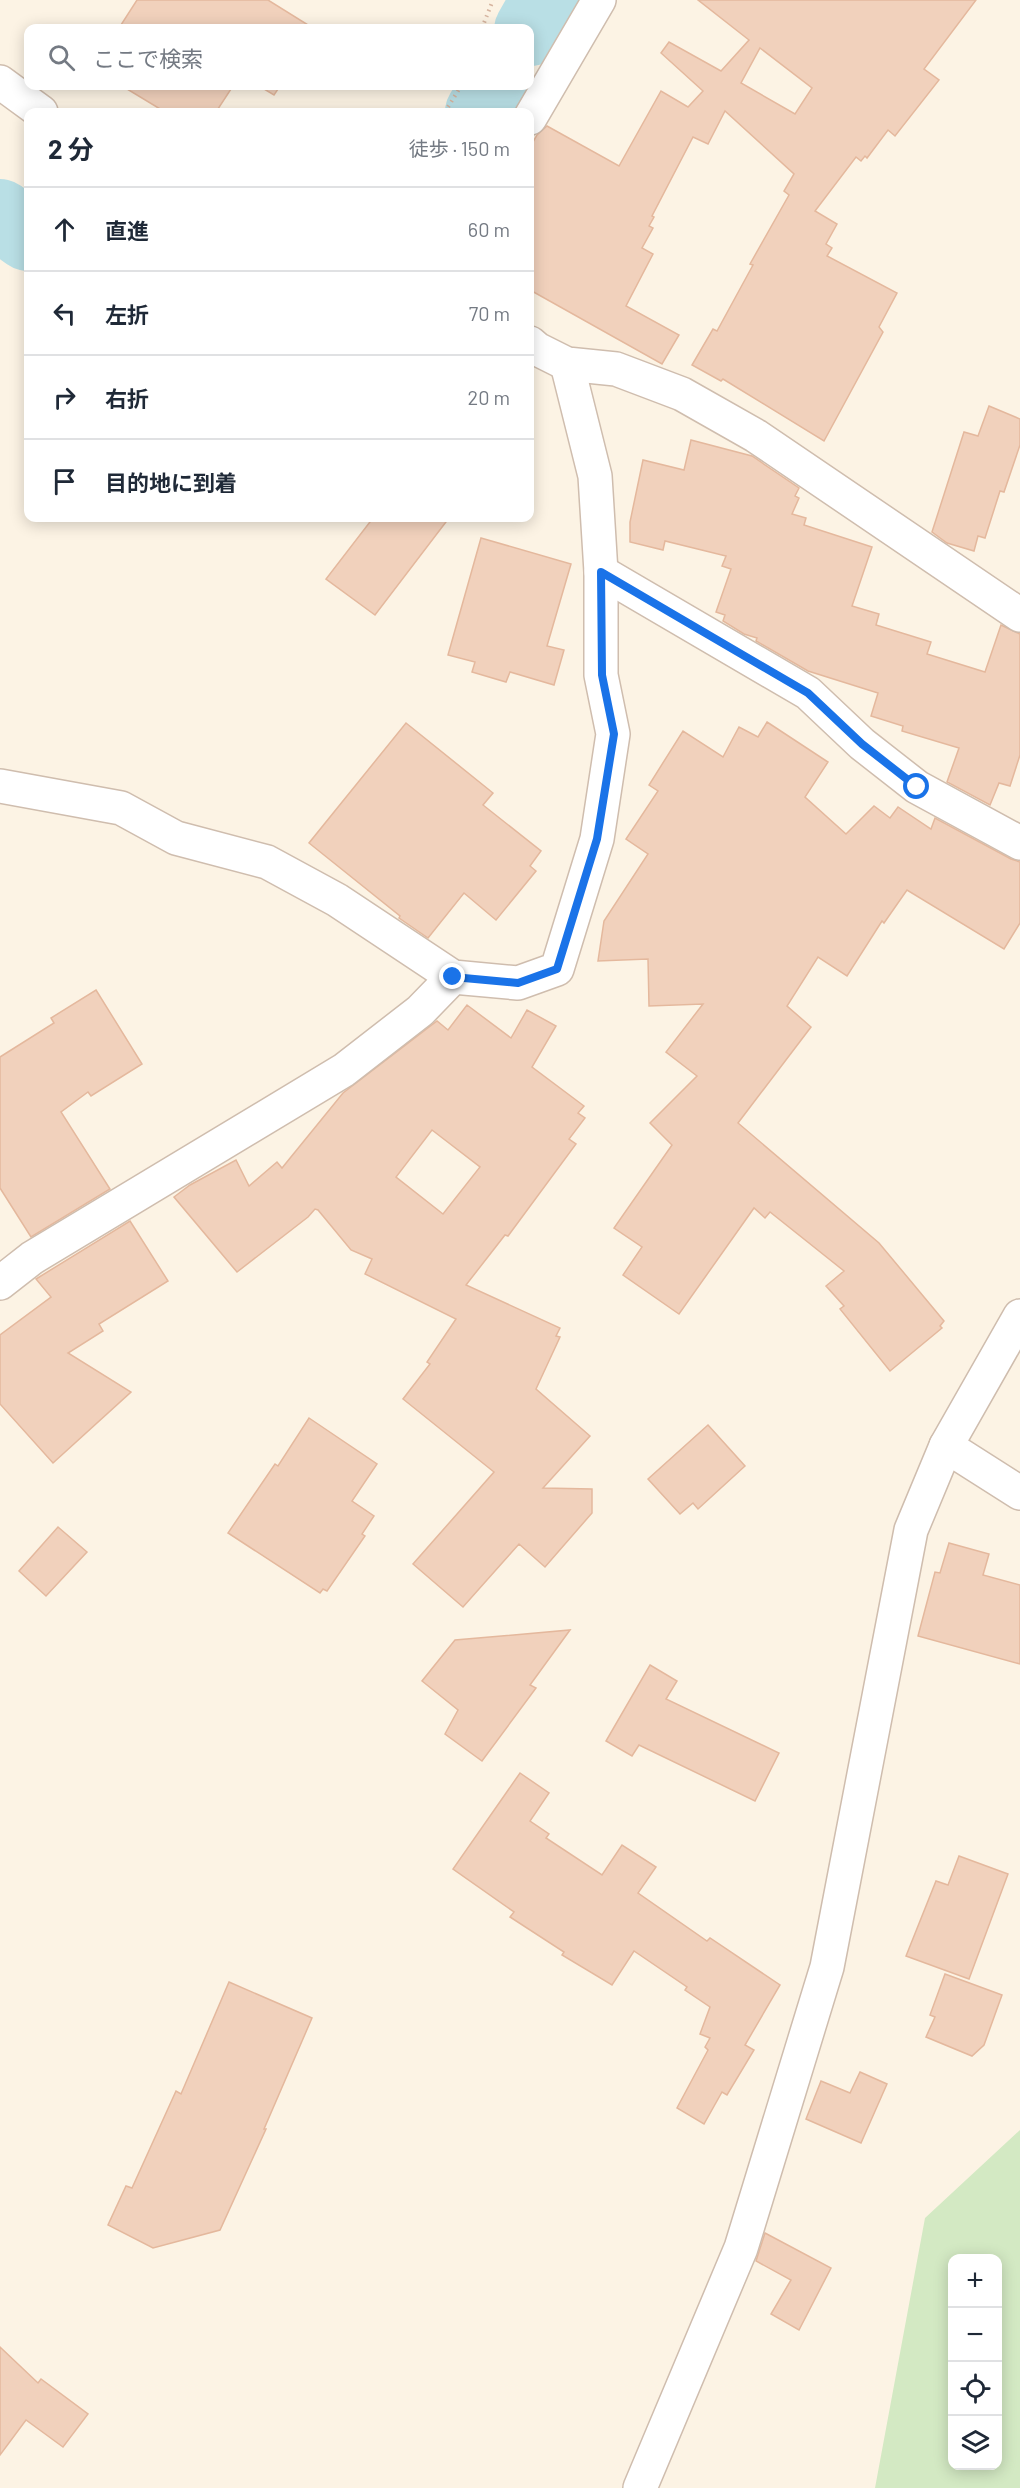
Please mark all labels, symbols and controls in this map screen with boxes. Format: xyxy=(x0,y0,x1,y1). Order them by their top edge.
search box xyxy=(24,24,534,90)
icon: search xyxy=(45,41,78,74)
text: ここで検索 xyxy=(93,45,203,71)
text: 2 分 xyxy=(48,133,94,164)
text: 徒歩 · 150 m xyxy=(409,136,510,160)
icon: ahead xyxy=(48,213,81,246)
text: 直進 xyxy=(105,217,149,243)
text: 60 m xyxy=(468,217,510,241)
icon: left xyxy=(48,297,81,330)
text: 左折 xyxy=(105,301,149,327)
text: 70 m xyxy=(469,301,510,325)
icon: right xyxy=(48,381,81,414)
text: 右折 xyxy=(105,385,149,411)
text: 20 m xyxy=(467,385,510,409)
icon: arrive xyxy=(48,465,81,498)
text: 目的地に到着 xyxy=(105,469,237,495)
route start xyxy=(903,773,929,799)
route end xyxy=(439,963,465,989)
map controls xyxy=(948,2254,1002,2470)
button: + xyxy=(948,2254,1002,2308)
button: − xyxy=(948,2308,1002,2362)
button: locate xyxy=(948,2362,1002,2416)
button: layers xyxy=(948,2416,1002,2470)

